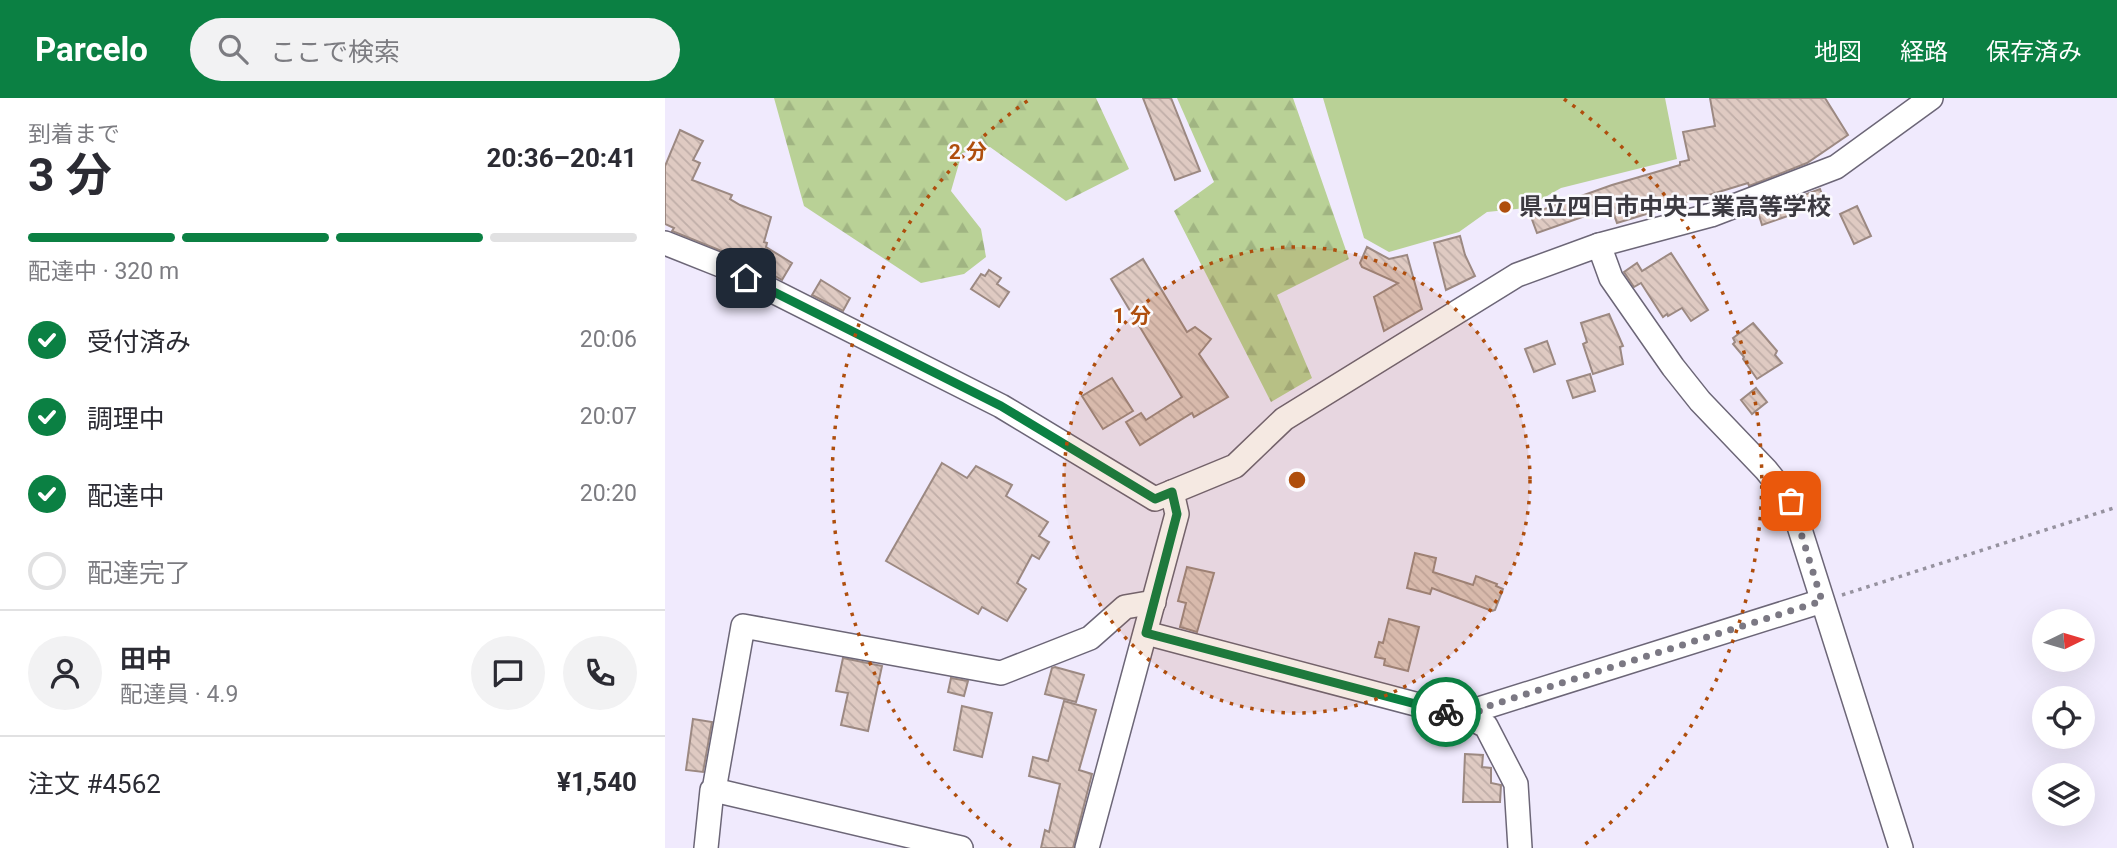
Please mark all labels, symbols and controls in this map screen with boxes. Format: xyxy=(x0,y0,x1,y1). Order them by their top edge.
search box xyxy=(190,18,680,81)
text: Parcelo xyxy=(35,30,148,69)
icon: search xyxy=(214,30,252,68)
text: ここで検索 xyxy=(270,37,400,67)
text: 地図 xyxy=(1814,38,1862,66)
text: 経路 xyxy=(1900,38,1948,66)
text: 保存済み xyxy=(1986,38,2082,66)
text: 到着まで xyxy=(28,121,120,148)
text: 2 分 xyxy=(949,140,987,164)
text: 20:36–20:41 xyxy=(487,143,637,173)
text: 3 分 xyxy=(28,148,112,202)
place label: 県立四日市中央工業高等学校 xyxy=(1519,193,1831,221)
marker: 県立四日市中央工業高等学校 xyxy=(1497,199,1513,215)
pin xyxy=(716,248,776,308)
text: 配達中 · 320 m xyxy=(28,258,179,285)
icon: home xyxy=(727,259,765,297)
text: 1 分 xyxy=(1113,304,1151,328)
icon: check xyxy=(28,321,66,359)
text: 20:06 xyxy=(580,326,637,353)
text: 受付済み xyxy=(87,327,191,357)
icon: check xyxy=(28,398,66,436)
text: 20:07 xyxy=(580,403,637,430)
text: 調理中 xyxy=(87,404,165,434)
centre of rings xyxy=(1285,468,1309,492)
pin xyxy=(1761,471,1821,531)
icon: check xyxy=(28,475,66,513)
text: 20:20 xyxy=(580,480,637,507)
text: 配達中 xyxy=(87,481,165,511)
icon: bag xyxy=(1772,482,1810,520)
text: 配達完了 xyxy=(87,558,191,588)
north arrow xyxy=(2032,609,2095,672)
map controls xyxy=(2032,609,2095,826)
button: person xyxy=(28,636,102,710)
button: chat xyxy=(471,636,545,710)
button: phone xyxy=(563,636,637,710)
text: 田中 xyxy=(120,644,172,674)
courier xyxy=(1411,677,1481,747)
text: 配達員 · 4.9 xyxy=(120,681,238,708)
button: locate xyxy=(2032,686,2095,749)
icon: bike xyxy=(1427,693,1465,731)
button: layers xyxy=(2032,763,2095,826)
text: ¥1,540 xyxy=(557,767,637,797)
text: 注文 #4562 xyxy=(28,769,161,799)

